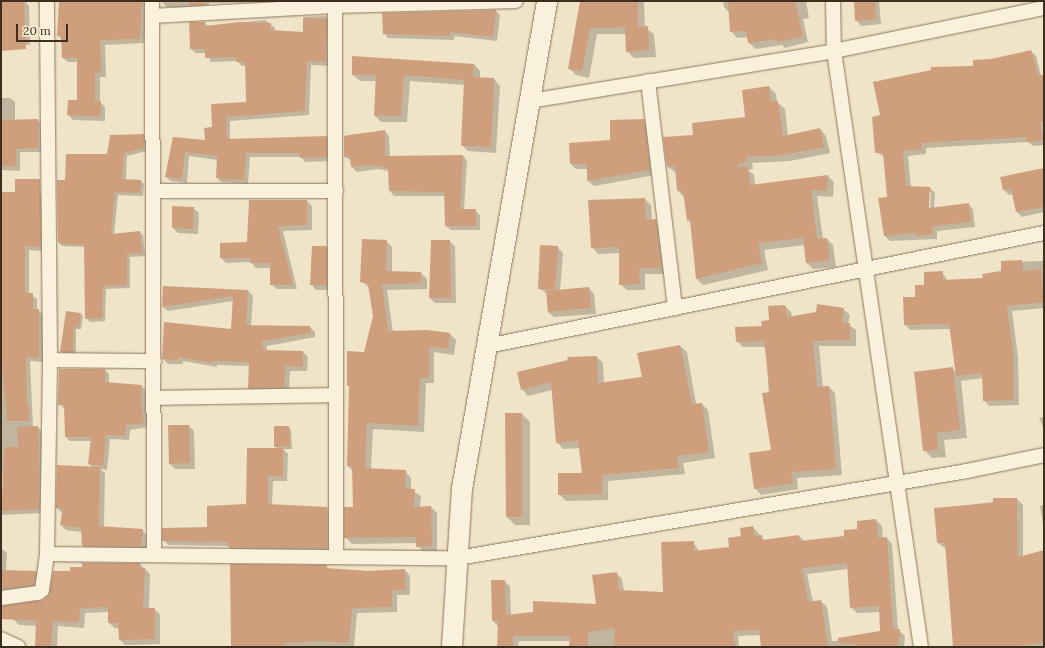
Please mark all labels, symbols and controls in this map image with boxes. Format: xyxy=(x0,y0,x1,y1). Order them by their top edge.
scale bar xyxy=(18,16,70,42)
text: 20 m xyxy=(23,23,51,38)

